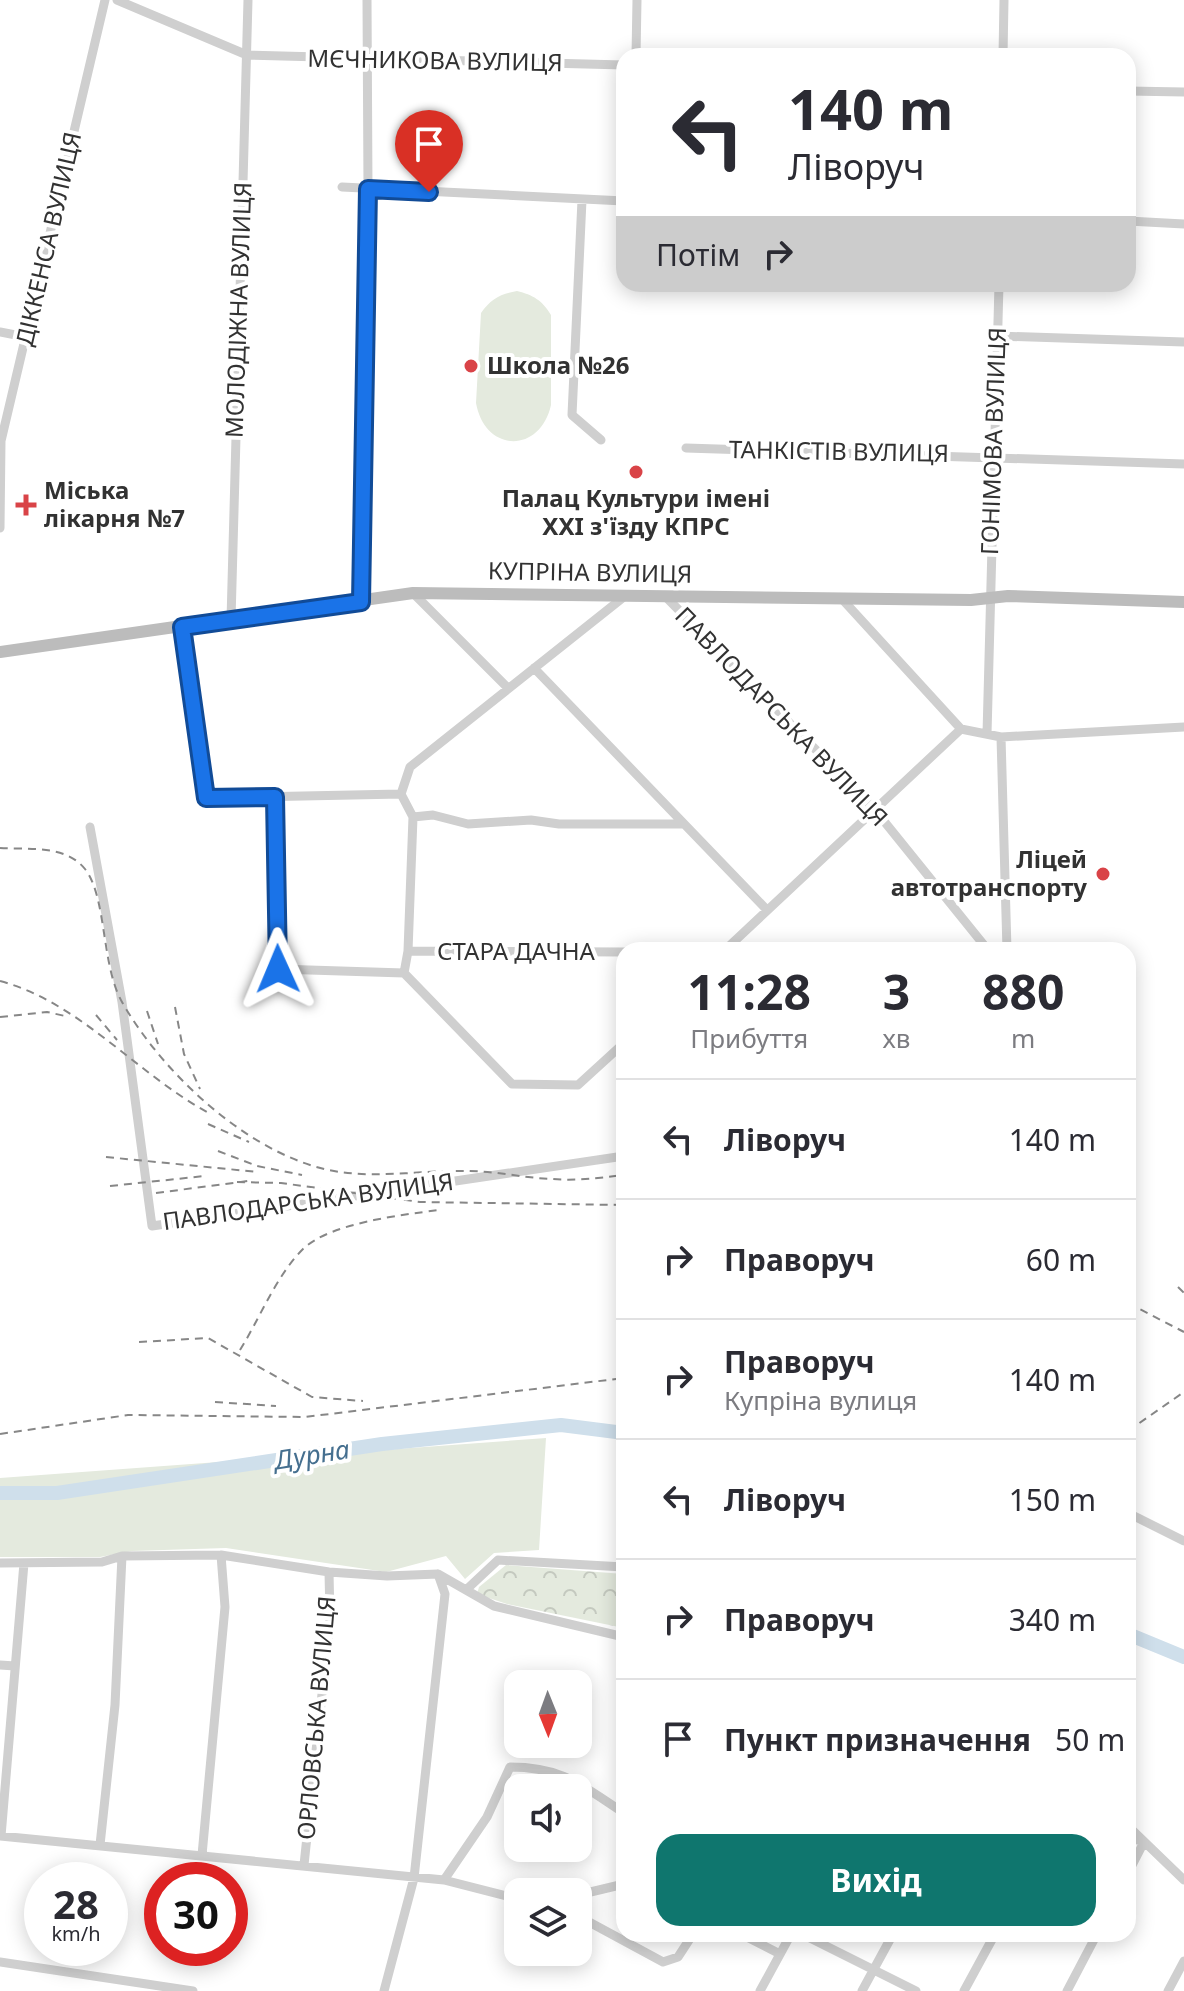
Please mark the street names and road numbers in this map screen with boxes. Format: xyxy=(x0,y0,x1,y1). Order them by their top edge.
street label: МЄЧНИКОВА ВУЛИЦЯ xyxy=(307,41,563,78)
street label: ДІККЕНСА ВУЛИЦЯ xyxy=(7,128,88,349)
street label: МОЛОДІЖНА ВУЛИЦЯ xyxy=(217,181,258,439)
street label: ГОНІМОВА ВУЛИЦЯ xyxy=(972,326,1013,555)
street label: ТАНКІСТІВ ВУЛИЦЯ xyxy=(729,432,949,469)
street label: КУПРІНА ВУЛИЦЯ xyxy=(488,553,692,590)
street label: ПАВЛОДАРСЬКА ВУЛИЦЯ xyxy=(668,599,896,833)
street label: СТАРА ДАЧНА xyxy=(437,934,596,967)
street label: ПАВЛОДАРСЬКА ВУЛИЦЯ xyxy=(160,1164,455,1237)
street label: ОРЛОВСЬКА ВУЛИЦЯ xyxy=(288,1595,343,1841)

